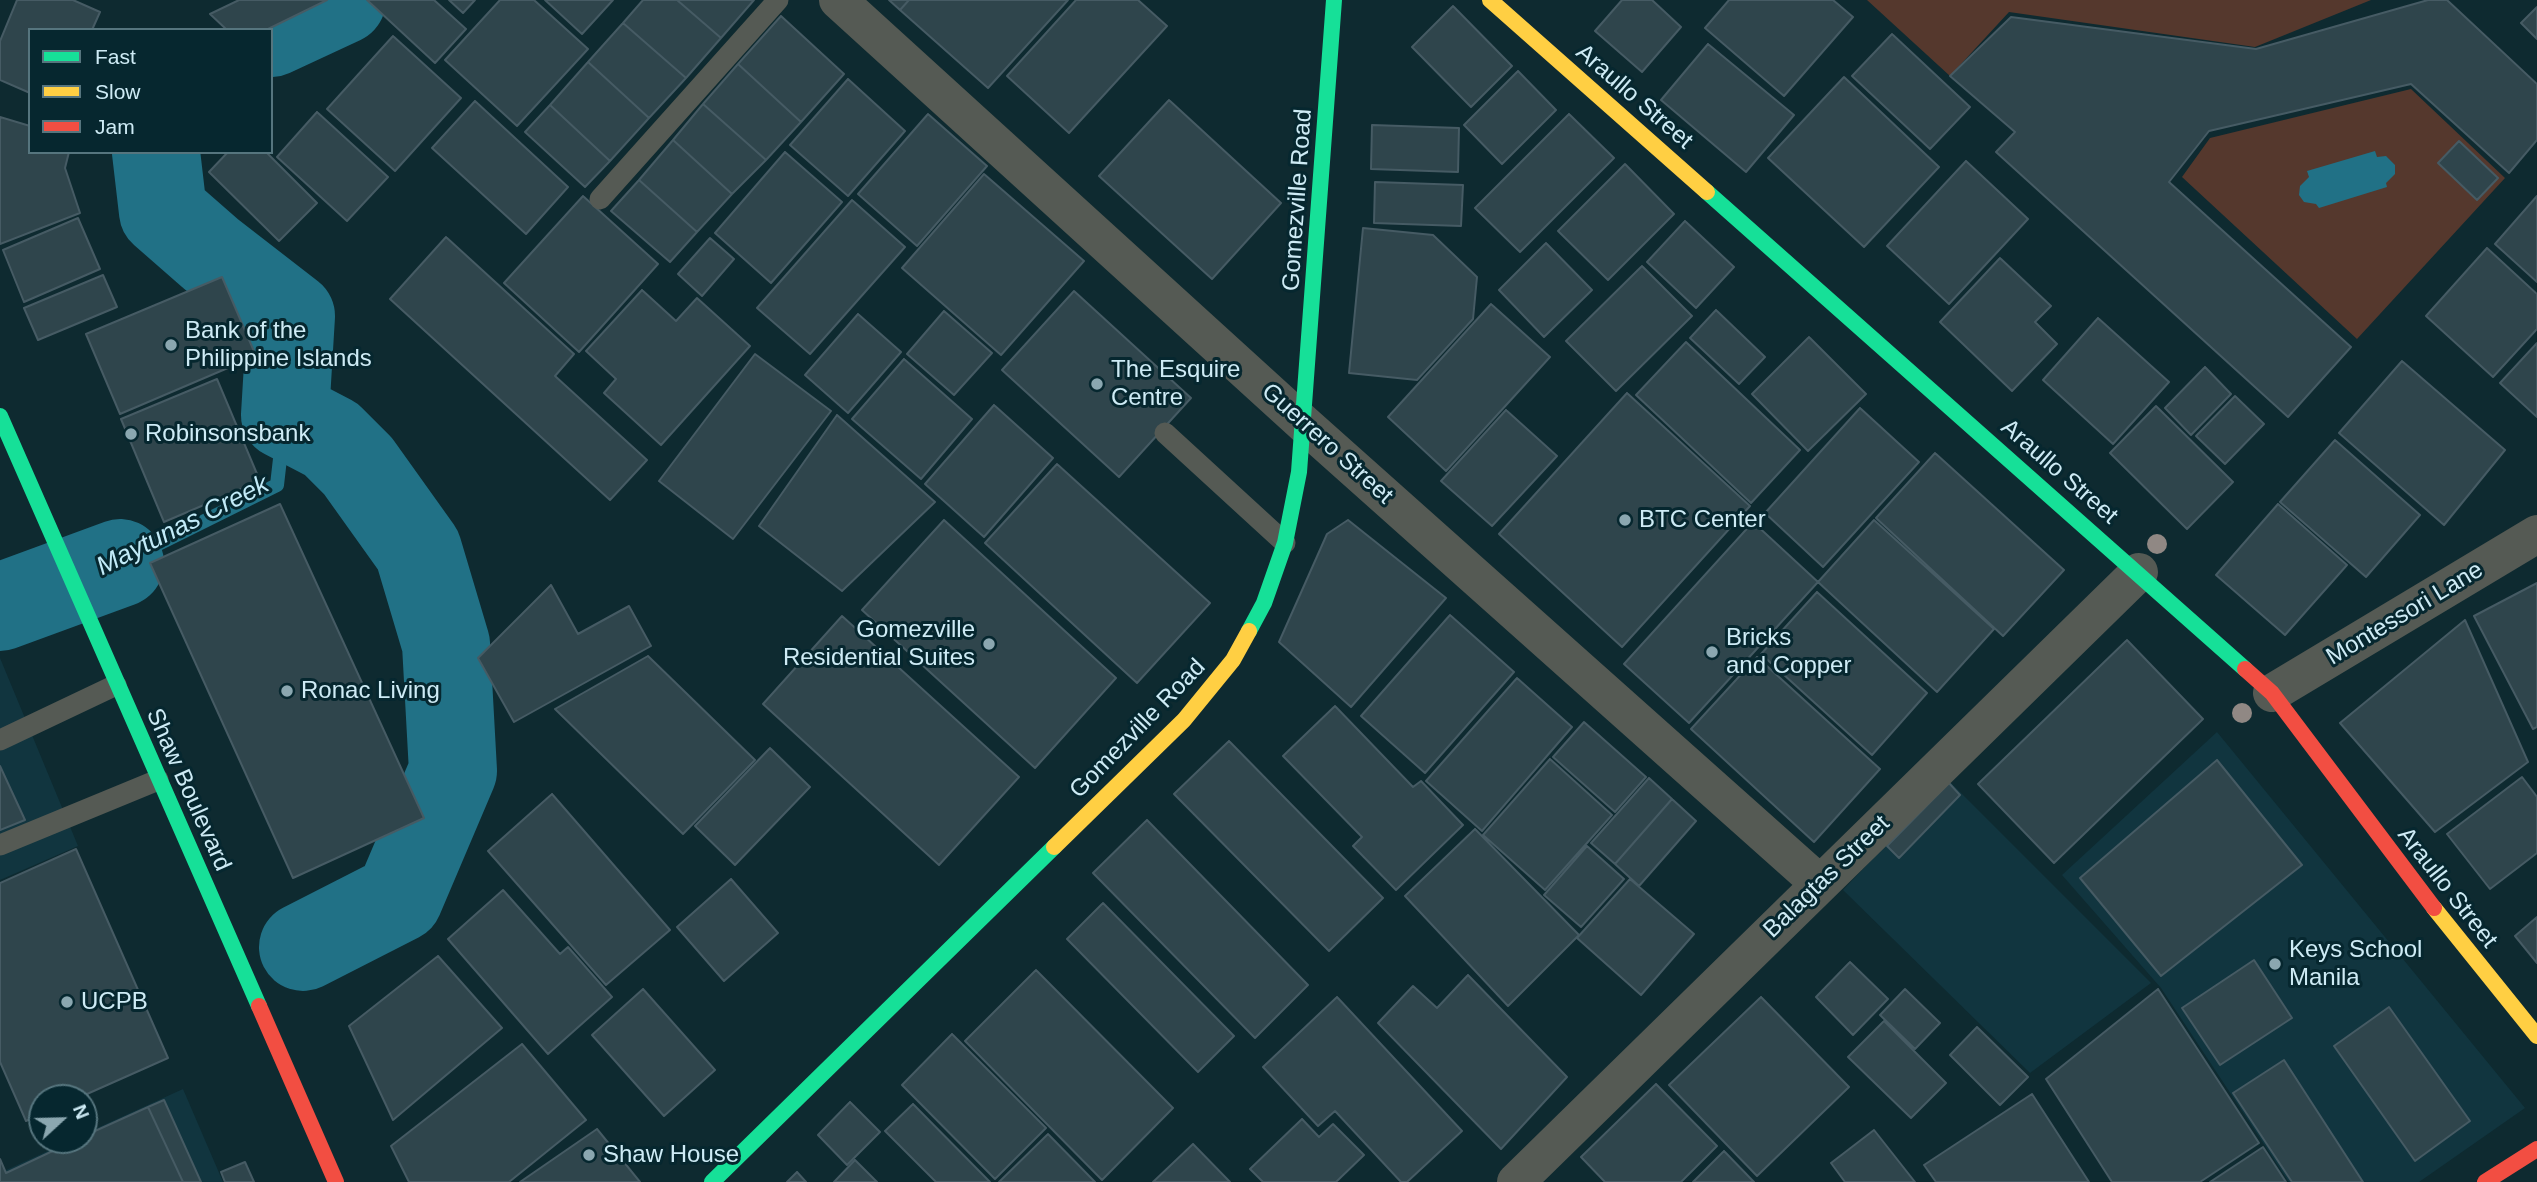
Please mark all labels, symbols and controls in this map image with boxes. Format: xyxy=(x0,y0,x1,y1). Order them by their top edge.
legend xyxy=(28,28,273,154)
street label: Araullo Street xyxy=(1570,38,1698,156)
text: Fast xyxy=(95,45,136,68)
text: Slow xyxy=(95,80,141,103)
street label: Gomezville Road xyxy=(1277,108,1319,292)
text: Jam xyxy=(95,115,135,138)
place label: Bank of the Philippine Islands xyxy=(185,317,372,373)
marker: Bank of the Philippine Islands xyxy=(163,337,179,353)
place label: The Esquire Centre xyxy=(1111,356,1240,412)
marker: The Esquire Centre xyxy=(1089,376,1105,392)
street label: Guerrero Street xyxy=(1255,378,1399,510)
street label: Araullo Street xyxy=(1995,413,2123,531)
place label: Robinsonsbank xyxy=(145,420,310,448)
marker: Robinsonsbank xyxy=(123,426,139,442)
water label: Maytunas Creek xyxy=(92,469,274,583)
place label: BTC Center xyxy=(1639,506,1766,534)
marker: BTC Center xyxy=(1617,512,1633,528)
street label: Montessori Lane xyxy=(2322,556,2488,672)
place label: Gomezville Residential Suites xyxy=(783,616,975,672)
place label: Bricks and Copper xyxy=(1726,624,1851,680)
marker: Gomezville Residential Suites xyxy=(981,636,997,652)
marker: Bricks and Copper xyxy=(1704,644,1720,660)
street label: Gomezville Road xyxy=(1064,653,1212,805)
place label: Ronac Living xyxy=(301,677,440,705)
marker: Ronac Living xyxy=(279,683,295,699)
street label: Shaw Boulevard xyxy=(139,704,237,876)
street label: Balagtas Street xyxy=(1758,810,1896,944)
street label: Araullo Street xyxy=(2391,822,2503,954)
place label: Keys School Manila xyxy=(2289,936,2422,992)
marker: Keys School Manila xyxy=(2267,956,2283,972)
place label: UCPB xyxy=(81,988,148,1016)
marker: UCPB xyxy=(59,994,75,1010)
north arrow xyxy=(28,1084,98,1154)
text: N xyxy=(69,1101,93,1122)
place label: Shaw House xyxy=(603,1141,739,1169)
marker: Shaw House xyxy=(581,1147,597,1163)

